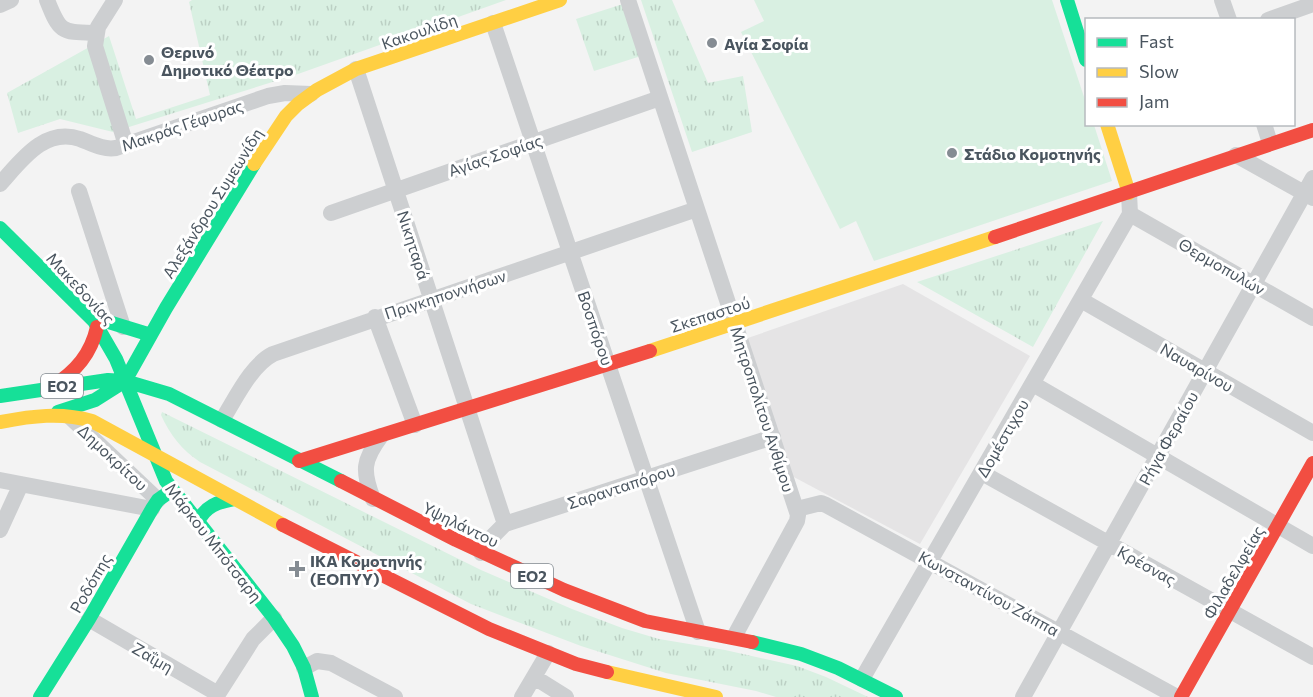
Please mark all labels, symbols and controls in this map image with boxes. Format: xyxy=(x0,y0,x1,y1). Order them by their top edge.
street label: Κακουλίδη xyxy=(379,9,459,53)
legend xyxy=(1085,18,1295,126)
text: Fast xyxy=(1139,30,1174,52)
place label: Αγία Σοφία xyxy=(724,34,809,53)
marker: Αγία Σοφία xyxy=(705,36,719,50)
place label: Θερινό Δημοτικό Θέατρο xyxy=(161,42,294,79)
marker: Θερινό Δημοτικό Θέατρο xyxy=(142,53,156,67)
text: Slow xyxy=(1139,60,1179,82)
text: Jam xyxy=(1139,90,1169,112)
street label: Μακράς Γέφυρας xyxy=(119,95,245,155)
street label: Αλεξάνδρου Συμεωνίδη xyxy=(158,124,266,282)
street label: Αγίας Σοφίας xyxy=(446,130,544,180)
place label: Στάδιο Κομοτηνής xyxy=(964,144,1101,163)
marker: Στάδιο Κομοτηνής xyxy=(945,146,959,160)
street label: Νικηταρά xyxy=(394,208,434,282)
street label: Θερμοπυλών xyxy=(1176,234,1268,298)
street label: Μακεδονίας xyxy=(43,248,119,328)
street label: Πριγκηποννήσων xyxy=(382,265,508,323)
street label: Βοσπόρου xyxy=(574,288,618,368)
street label: Σκεπαστού xyxy=(668,292,752,336)
street label: Μητροπολίτου Ανθίμου xyxy=(727,324,799,494)
street label: Ναυαρίνου xyxy=(1157,339,1237,395)
road number: ΕΟ2 xyxy=(41,374,83,398)
street label: Ρήγα Φεραίου xyxy=(1134,388,1202,488)
street label: Δομέστιχου xyxy=(972,396,1032,480)
street label: Δημοκρίτου xyxy=(74,420,152,494)
street label: Σαρανταπόρου xyxy=(565,460,677,512)
street label: Μάρκου Μπότσαρη xyxy=(162,479,266,605)
street label: Υψηλάντου xyxy=(420,497,502,551)
street label: Φιλαδελφείας xyxy=(1199,522,1267,622)
street label: Κρέσνας xyxy=(1114,541,1180,589)
street label: Κωνσταντίνου Ζάππα xyxy=(915,547,1063,639)
street label: Ροδόπης xyxy=(65,550,115,616)
place label: ΙΚΑ Κομοτηνής (ΕΟΠΥΥ) xyxy=(310,551,423,588)
marker: ΙΚΑ Κομοτηνής (ΕΟΠΥΥ) xyxy=(288,560,306,578)
road number: ΕΟ2 xyxy=(511,564,553,588)
street label: Ζαΐμη xyxy=(129,638,177,676)

